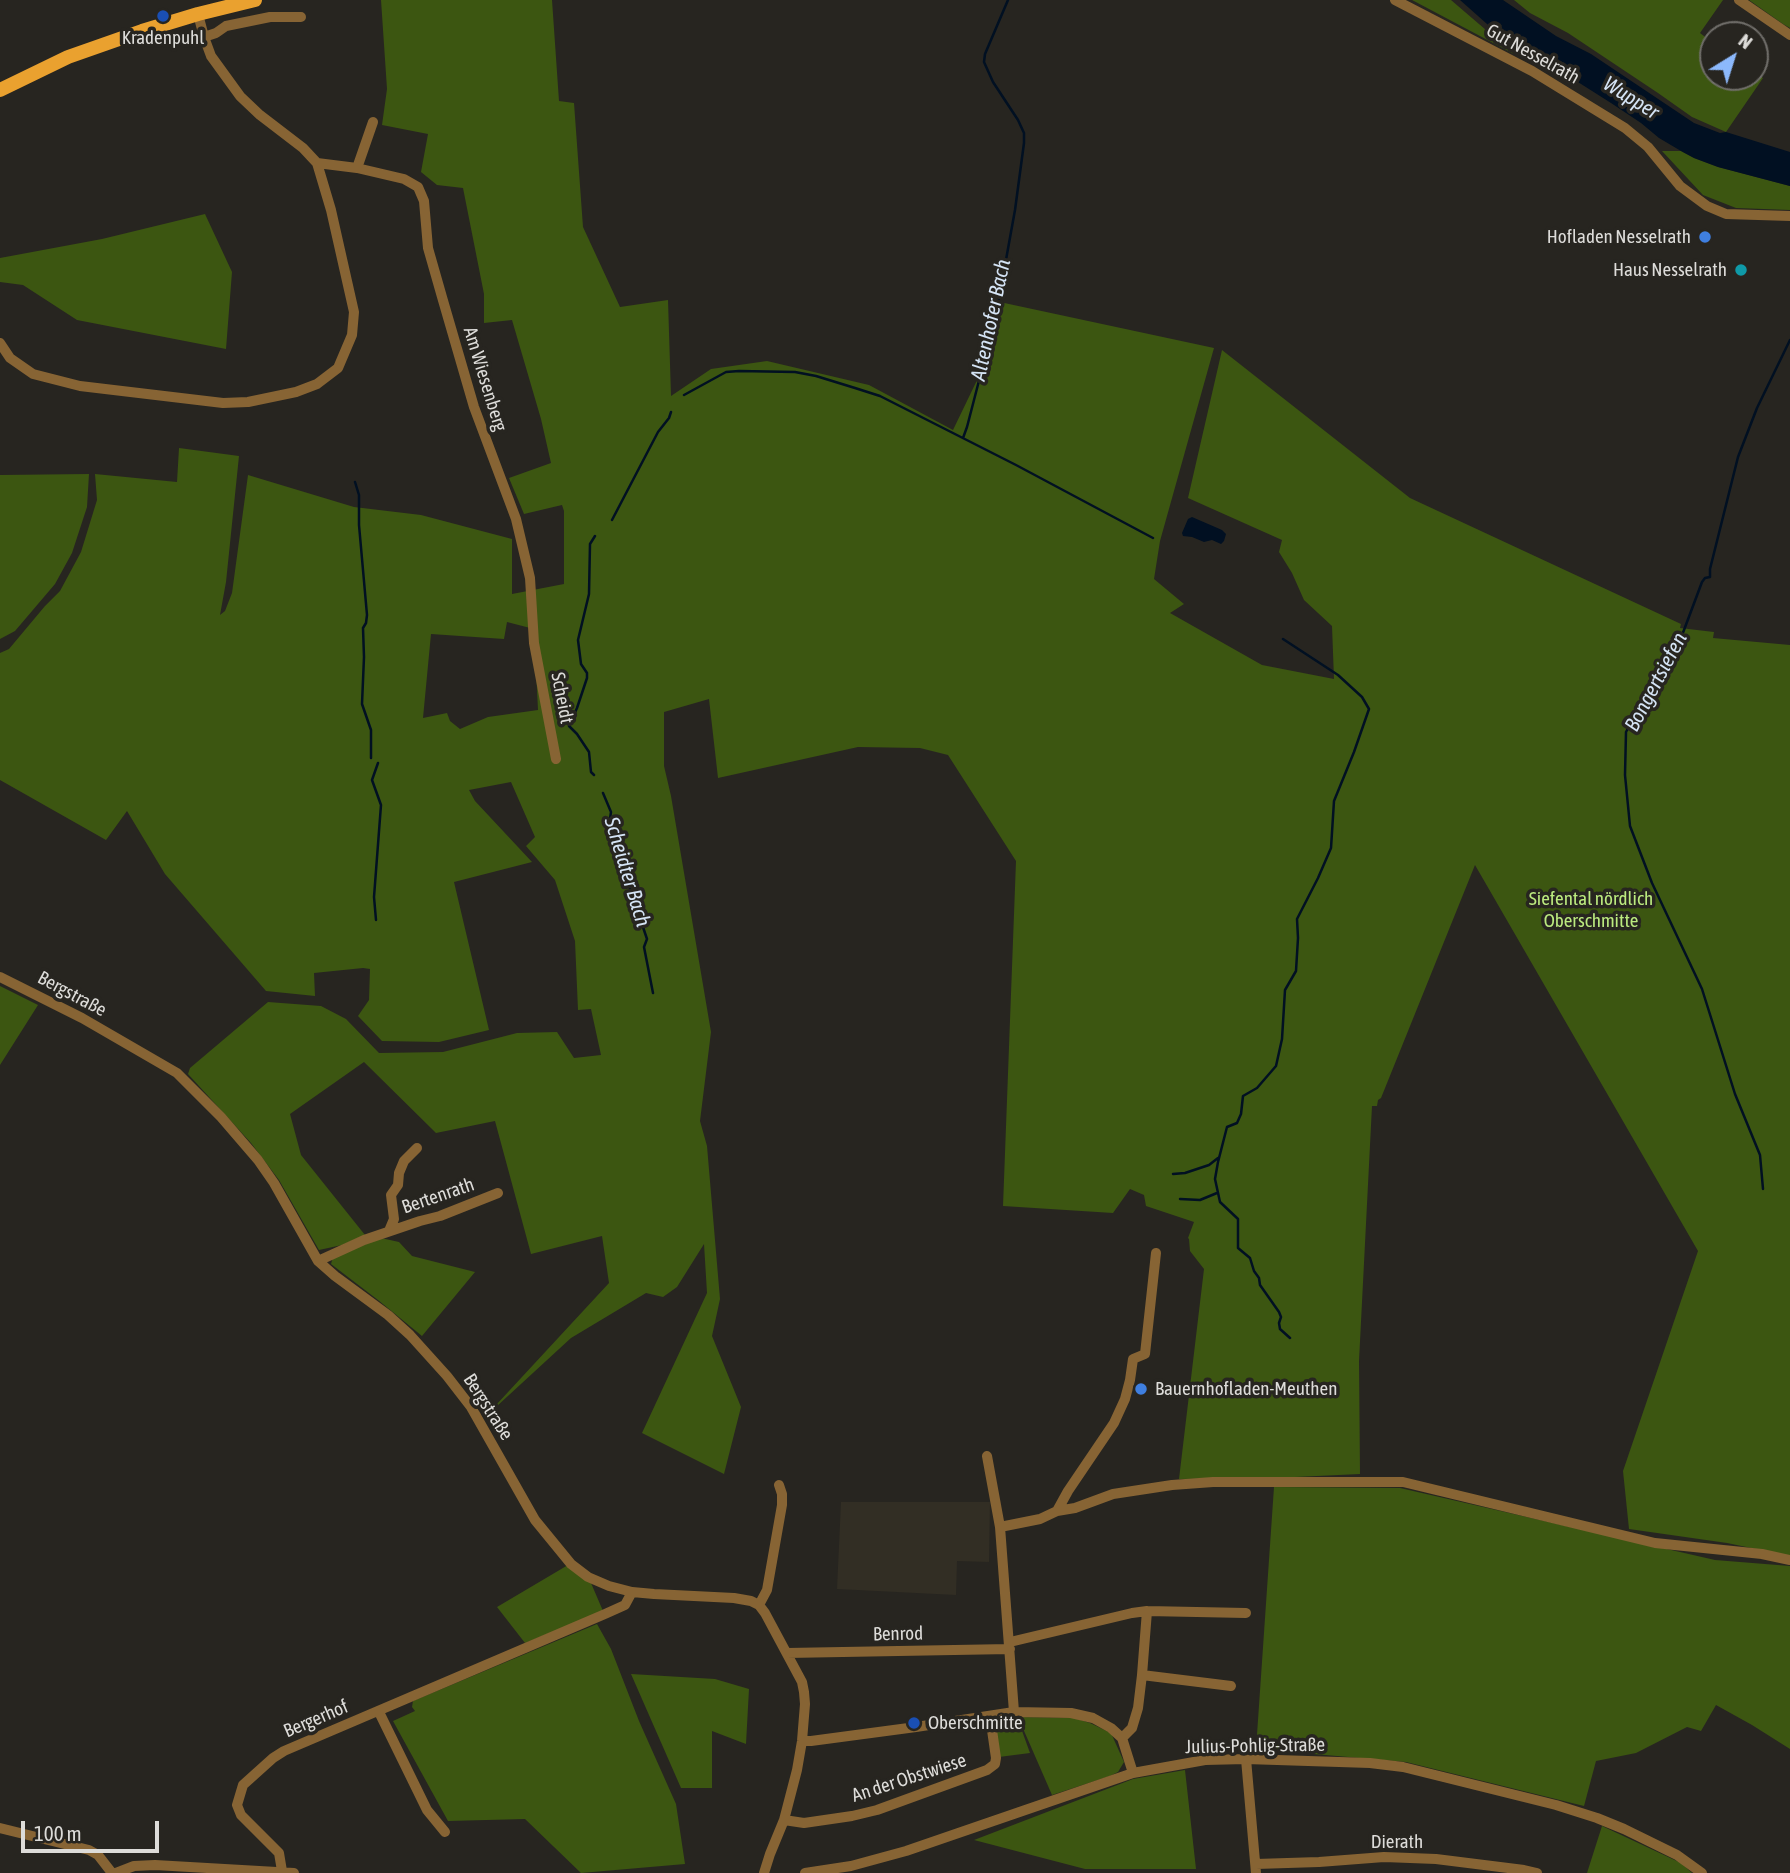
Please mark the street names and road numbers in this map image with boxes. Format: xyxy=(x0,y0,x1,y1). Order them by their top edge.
street label: Gut Nesselrath xyxy=(1482,19,1584,89)
street label: Am Wiesenberg xyxy=(458,324,512,434)
street label: Scheidt xyxy=(546,670,578,726)
street label: Bergstraße xyxy=(34,966,110,1022)
street label: Bertenrath xyxy=(399,1173,477,1219)
street label: Bergstraße xyxy=(458,1369,518,1445)
street label: Benrod xyxy=(873,1622,923,1646)
street label: Bergerhof xyxy=(280,1695,352,1743)
street label: Julius-Pohlig-Straße xyxy=(1185,1733,1325,1759)
street label: An der Obstwiese xyxy=(849,1749,969,1807)
street label: Dierath xyxy=(1371,1831,1423,1853)

